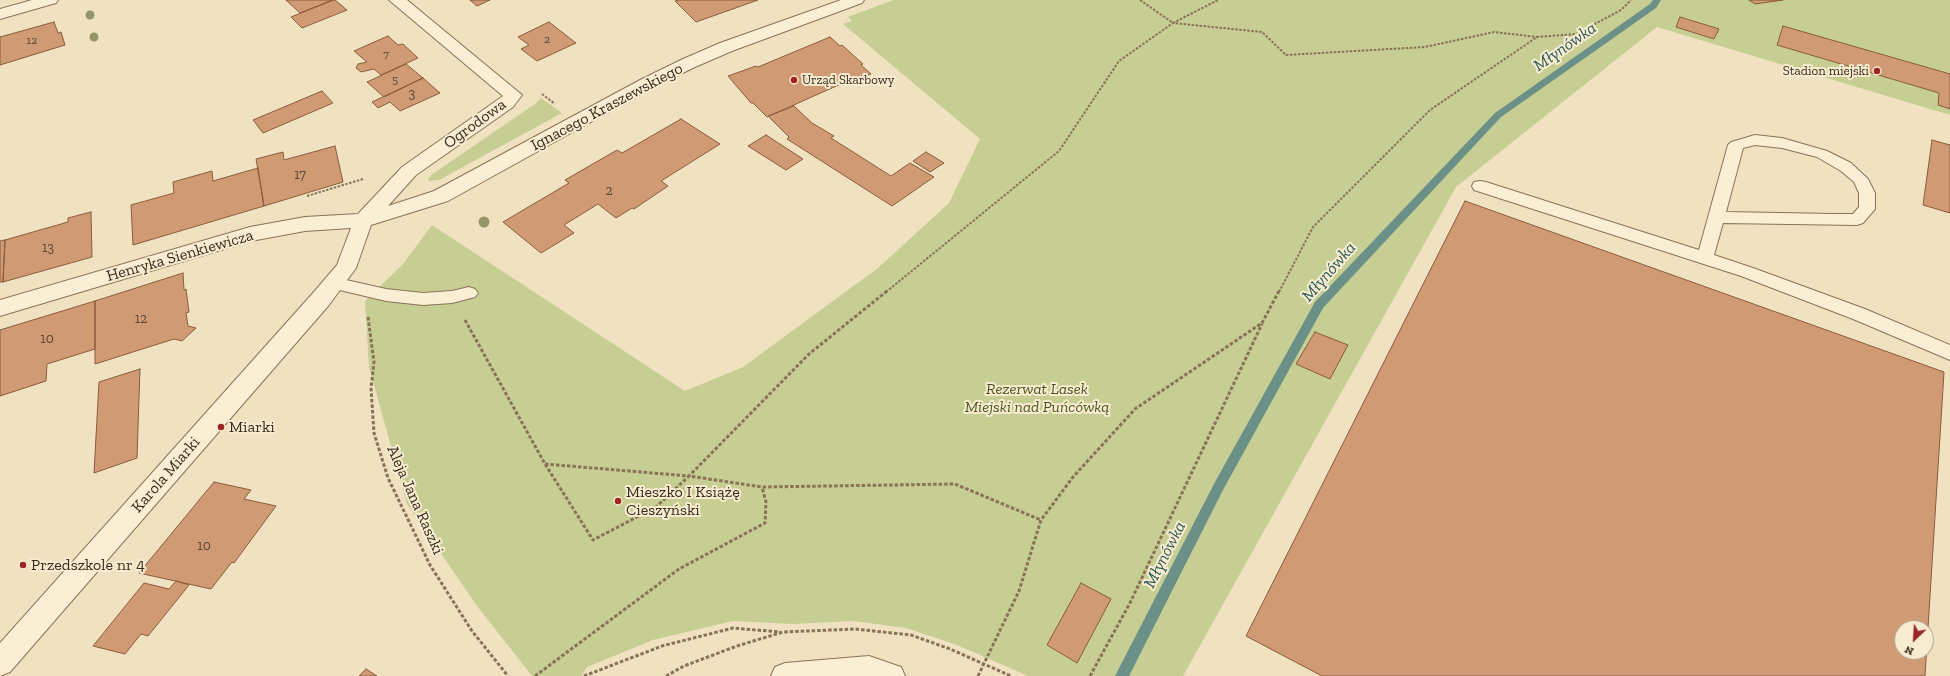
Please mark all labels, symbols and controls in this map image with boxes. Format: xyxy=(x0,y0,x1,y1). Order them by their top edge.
water label: Młynówka xyxy=(1530,18,1600,76)
house number: 2 xyxy=(544,33,550,47)
house number: 12 xyxy=(27,34,37,48)
house number: 7 xyxy=(383,48,389,62)
street label: Ignacego Kraszewskiego xyxy=(528,59,686,155)
place label: Stadion miejski xyxy=(1783,63,1869,79)
marker: Stadion miejski xyxy=(1872,66,1882,76)
place label: Urząd Skarbowy xyxy=(802,72,894,88)
house number: 5 xyxy=(392,73,398,87)
marker: Urząd Skarbowy xyxy=(789,75,799,85)
house number: 3 xyxy=(409,86,415,102)
street label: Ogrodowa xyxy=(440,95,510,153)
house number: 17 xyxy=(294,167,306,183)
house number: 2 xyxy=(605,183,613,199)
street label: Henryka Sienkiewicza xyxy=(104,226,256,286)
water label: Młynówka xyxy=(1298,238,1360,306)
house number: 13 xyxy=(42,240,54,256)
house number: 12 xyxy=(135,311,147,327)
house number: 10 xyxy=(40,331,54,347)
park label: Rezerwat Lasek Miejski nad Puńcówką xyxy=(965,379,1109,417)
place label: Miarki xyxy=(229,417,275,437)
marker: Miarki xyxy=(216,422,226,432)
street label: Karola Miarki xyxy=(128,433,204,517)
street label: Aleja Jana Raszki xyxy=(382,442,448,558)
place label: Mieszko I Książę Cieszyński xyxy=(626,482,740,520)
marker: Mieszko I Książę Cieszyński xyxy=(613,496,623,506)
water label: Młynówka xyxy=(1140,518,1190,592)
house number: 10 xyxy=(197,538,211,554)
place label: Przedszkole nr 4 xyxy=(31,555,145,575)
marker: Przedszkole nr 4 xyxy=(18,560,28,570)
north arrow xyxy=(1894,620,1934,660)
text: N xyxy=(1903,643,1916,658)

